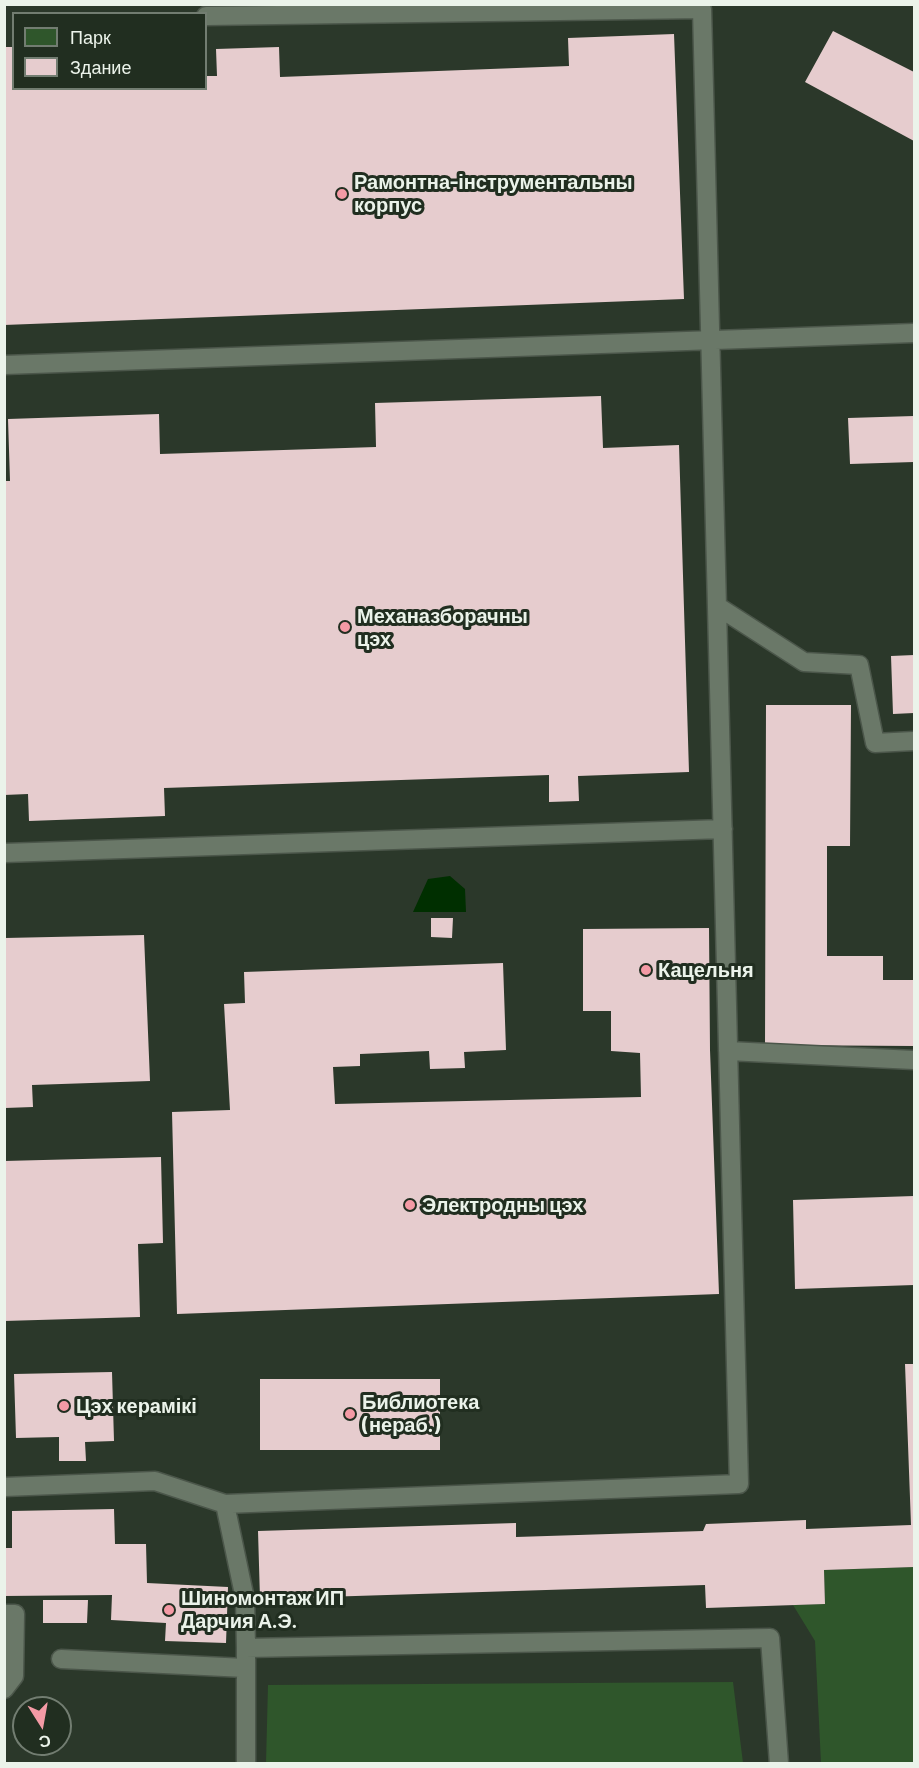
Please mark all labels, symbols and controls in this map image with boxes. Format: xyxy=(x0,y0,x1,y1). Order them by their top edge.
legend xyxy=(12,12,207,90)
text: Парк xyxy=(70,26,111,48)
text: Здание xyxy=(70,56,131,78)
place label: Рамонтна-інструментальны корпус xyxy=(354,170,633,217)
marker: Рамонтна-інструментальны корпус xyxy=(335,187,349,201)
place label: Механазборачны цэх xyxy=(357,604,528,651)
marker: Механазборачны цэх xyxy=(338,620,352,634)
place label: Кацельня xyxy=(658,958,754,982)
marker: Кацельня xyxy=(639,963,653,977)
place label: Электродны цэх xyxy=(422,1193,583,1217)
marker: Электродны цэх xyxy=(403,1198,417,1212)
place label: Библиотека (нераб.) xyxy=(362,1390,479,1437)
place label: Цэх керамікі xyxy=(76,1394,197,1418)
marker: Цэх керамікі xyxy=(57,1399,71,1413)
marker: Библиотека (нераб.) xyxy=(343,1407,357,1421)
place label: Шиномонтаж ИП Дарчия А.Э. xyxy=(181,1586,344,1633)
marker: Шиномонтаж ИП Дарчия А.Э. xyxy=(162,1603,176,1617)
north arrow xyxy=(12,1696,72,1756)
text: С xyxy=(38,1732,53,1753)

